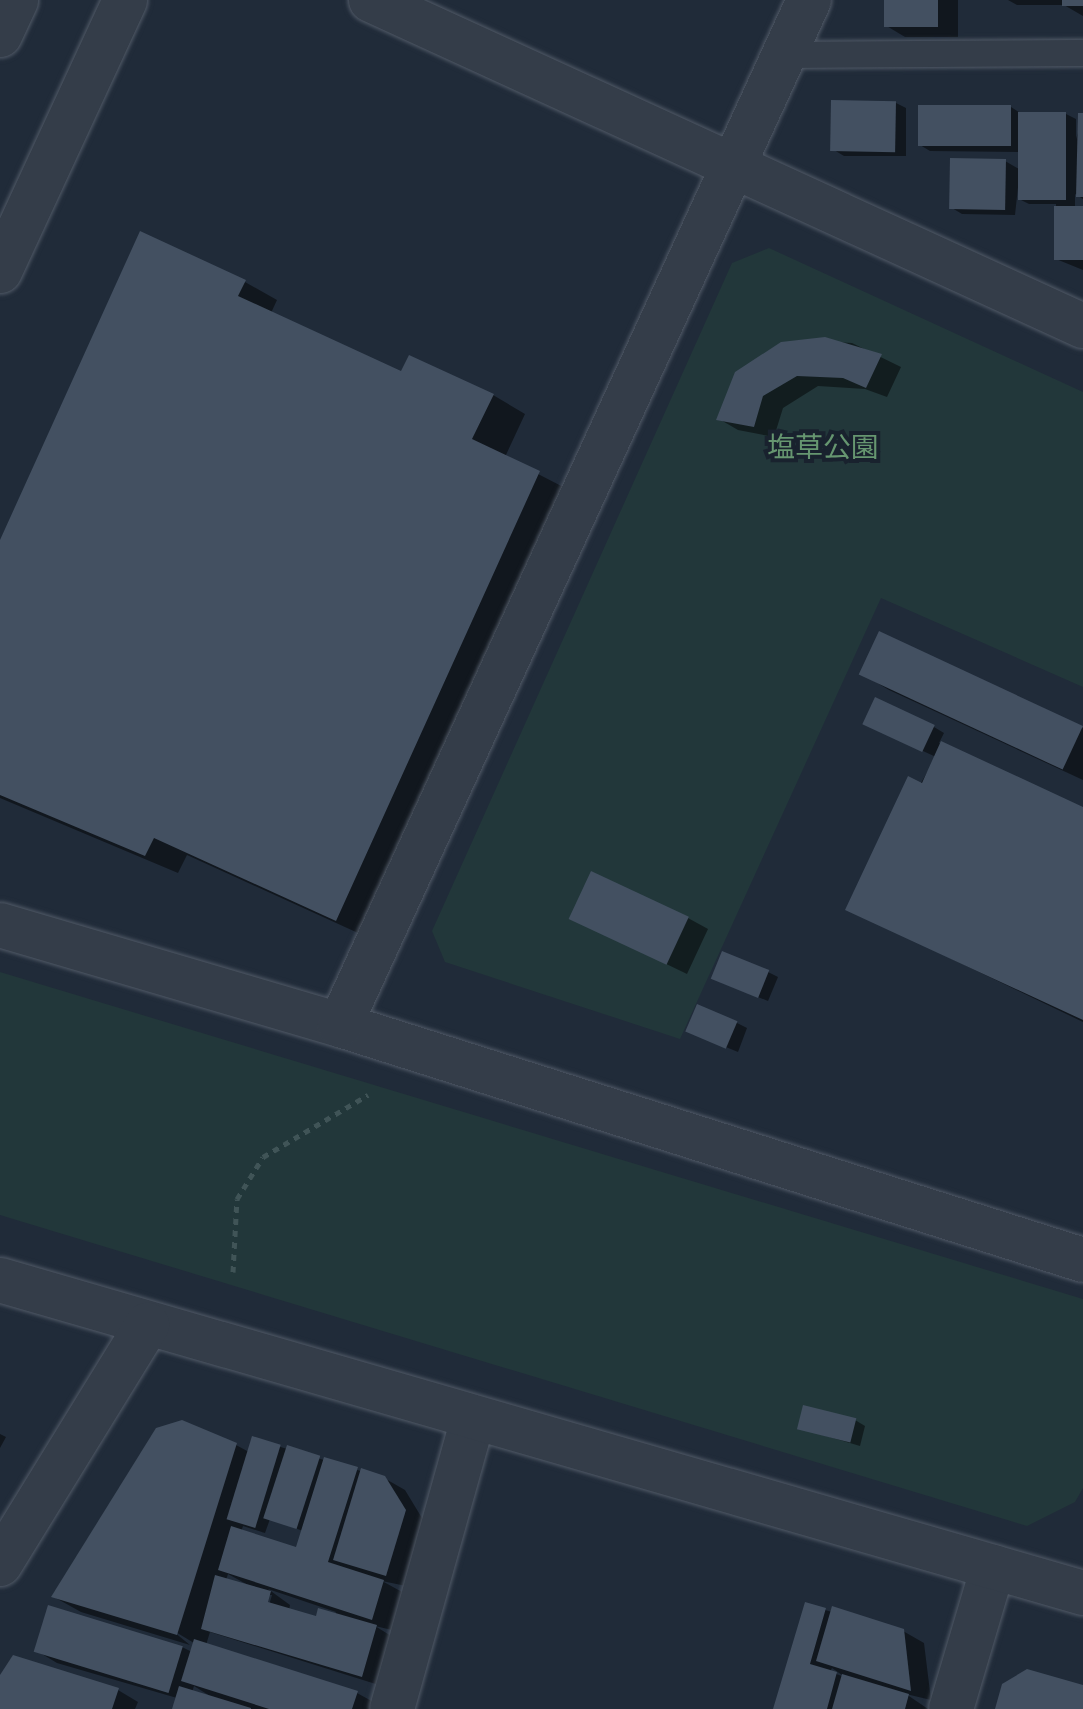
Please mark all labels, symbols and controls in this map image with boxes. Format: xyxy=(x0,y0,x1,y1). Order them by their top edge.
park label: 塩草公園 xyxy=(767,432,879,466)

